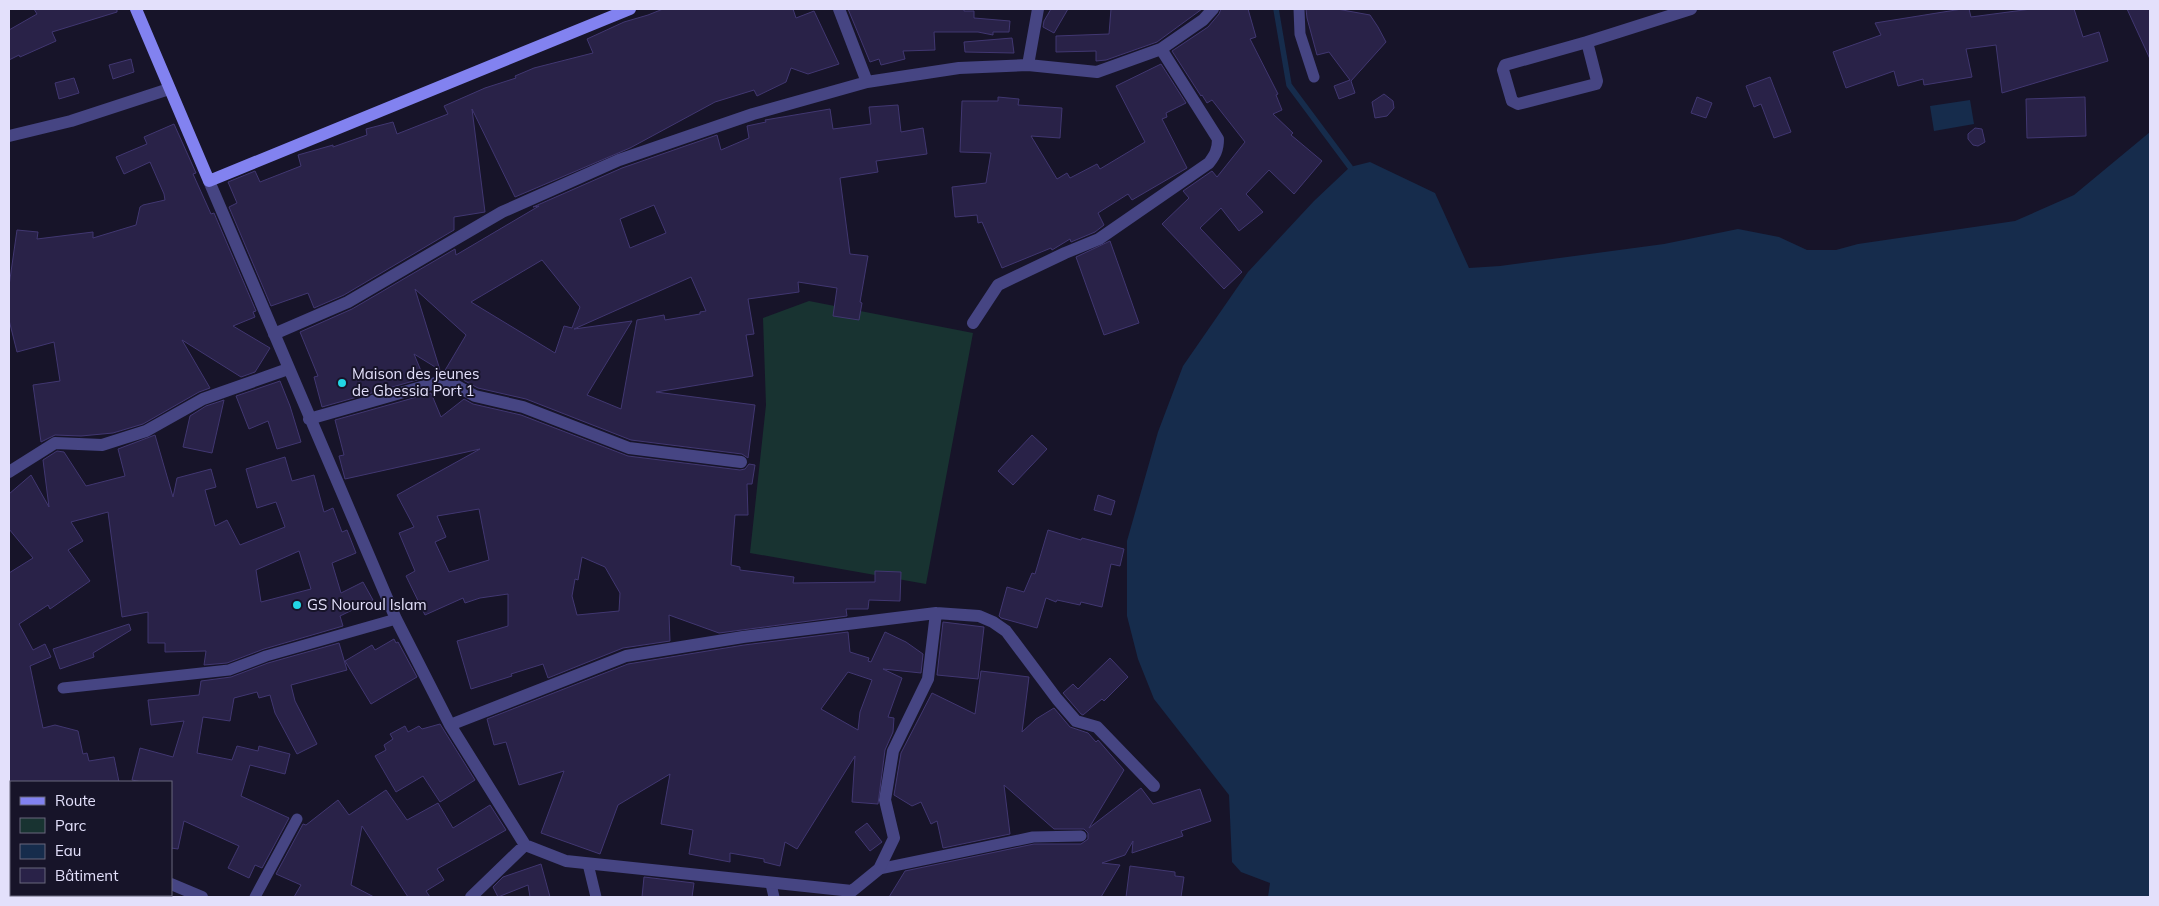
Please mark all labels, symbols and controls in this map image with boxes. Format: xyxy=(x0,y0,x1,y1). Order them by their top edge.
place label: Maison des jeunes de Gbessia Port 1 xyxy=(352,364,479,400)
marker: Maison des jeunes de Gbessia Port 1 xyxy=(336,377,348,389)
place label: GS Nouroul Islam xyxy=(307,595,427,614)
marker: GS Nouroul Islam xyxy=(291,599,303,611)
legend xyxy=(10,781,172,896)
text: Route xyxy=(55,791,96,810)
text: Parc xyxy=(55,816,86,835)
text: Eau xyxy=(55,841,81,860)
text: Bâtiment xyxy=(55,866,118,885)

